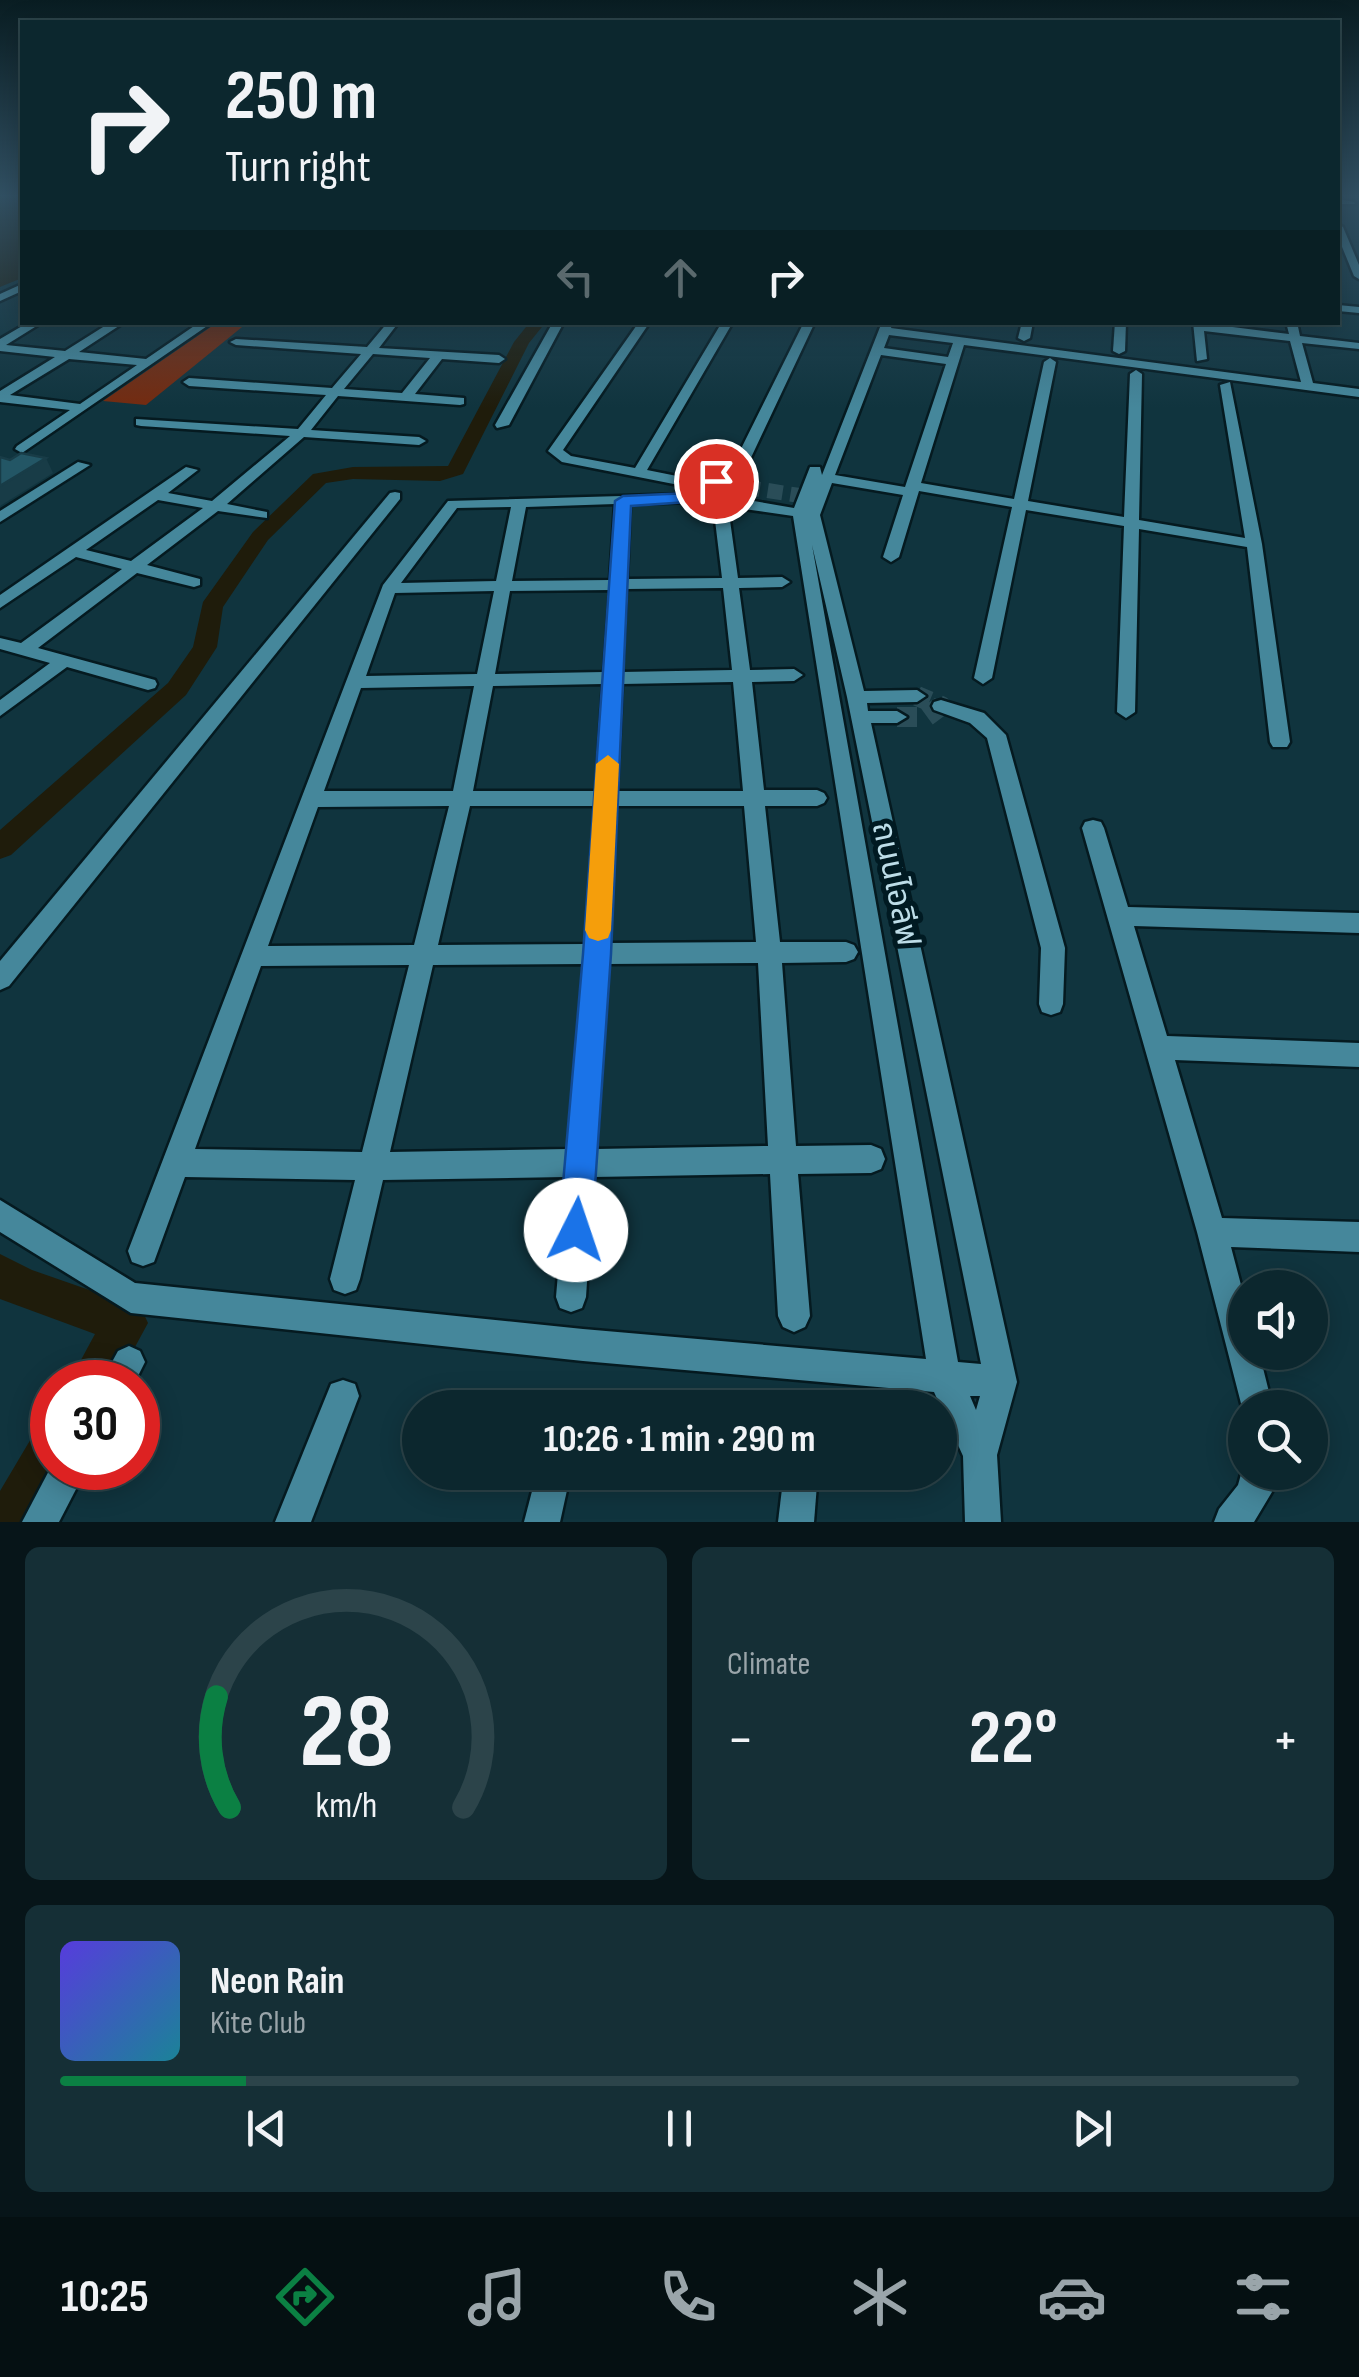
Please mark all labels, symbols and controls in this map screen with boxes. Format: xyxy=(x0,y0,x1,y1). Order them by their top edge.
text: 250 m xyxy=(225,55,377,139)
icon: right xyxy=(60,60,190,190)
text: Turn right xyxy=(225,140,371,195)
icon: left xyxy=(548,250,603,305)
icon: ahead xyxy=(653,250,708,305)
icon: right xyxy=(758,250,813,305)
pin xyxy=(674,439,759,524)
icon: arrive xyxy=(689,454,744,509)
street label: ถนนไอลีฟ xyxy=(863,818,927,950)
position arrow xyxy=(524,1178,628,1282)
map controls xyxy=(1228,1270,1328,1490)
button: sound xyxy=(1228,1270,1328,1370)
speed limit sign: 30 xyxy=(30,1360,160,1490)
button: search xyxy=(1228,1390,1328,1490)
text: 10:26 · 1 min · 290 m xyxy=(544,1417,815,1462)
text: Climate xyxy=(727,1645,810,1684)
text: 28 xyxy=(299,1671,393,1796)
text: 22° xyxy=(968,1694,1058,1785)
text: − xyxy=(727,1707,754,1774)
text: + xyxy=(1272,1707,1299,1774)
text: km/h xyxy=(315,1785,377,1828)
text: Neon Rain xyxy=(210,1959,344,2004)
text: Kite Club xyxy=(210,2004,306,2043)
icon: previous xyxy=(239,2101,294,2156)
icon: pause xyxy=(652,2101,707,2156)
icon: next xyxy=(1065,2101,1120,2156)
icon: directions xyxy=(270,2262,340,2332)
icon: music xyxy=(462,2262,532,2332)
icon: phone xyxy=(653,2262,723,2332)
icon: climate xyxy=(845,2262,915,2332)
icon: car xyxy=(1037,2262,1107,2332)
icon: filters xyxy=(1228,2262,1298,2332)
text: 10:25 xyxy=(61,2270,149,2325)

